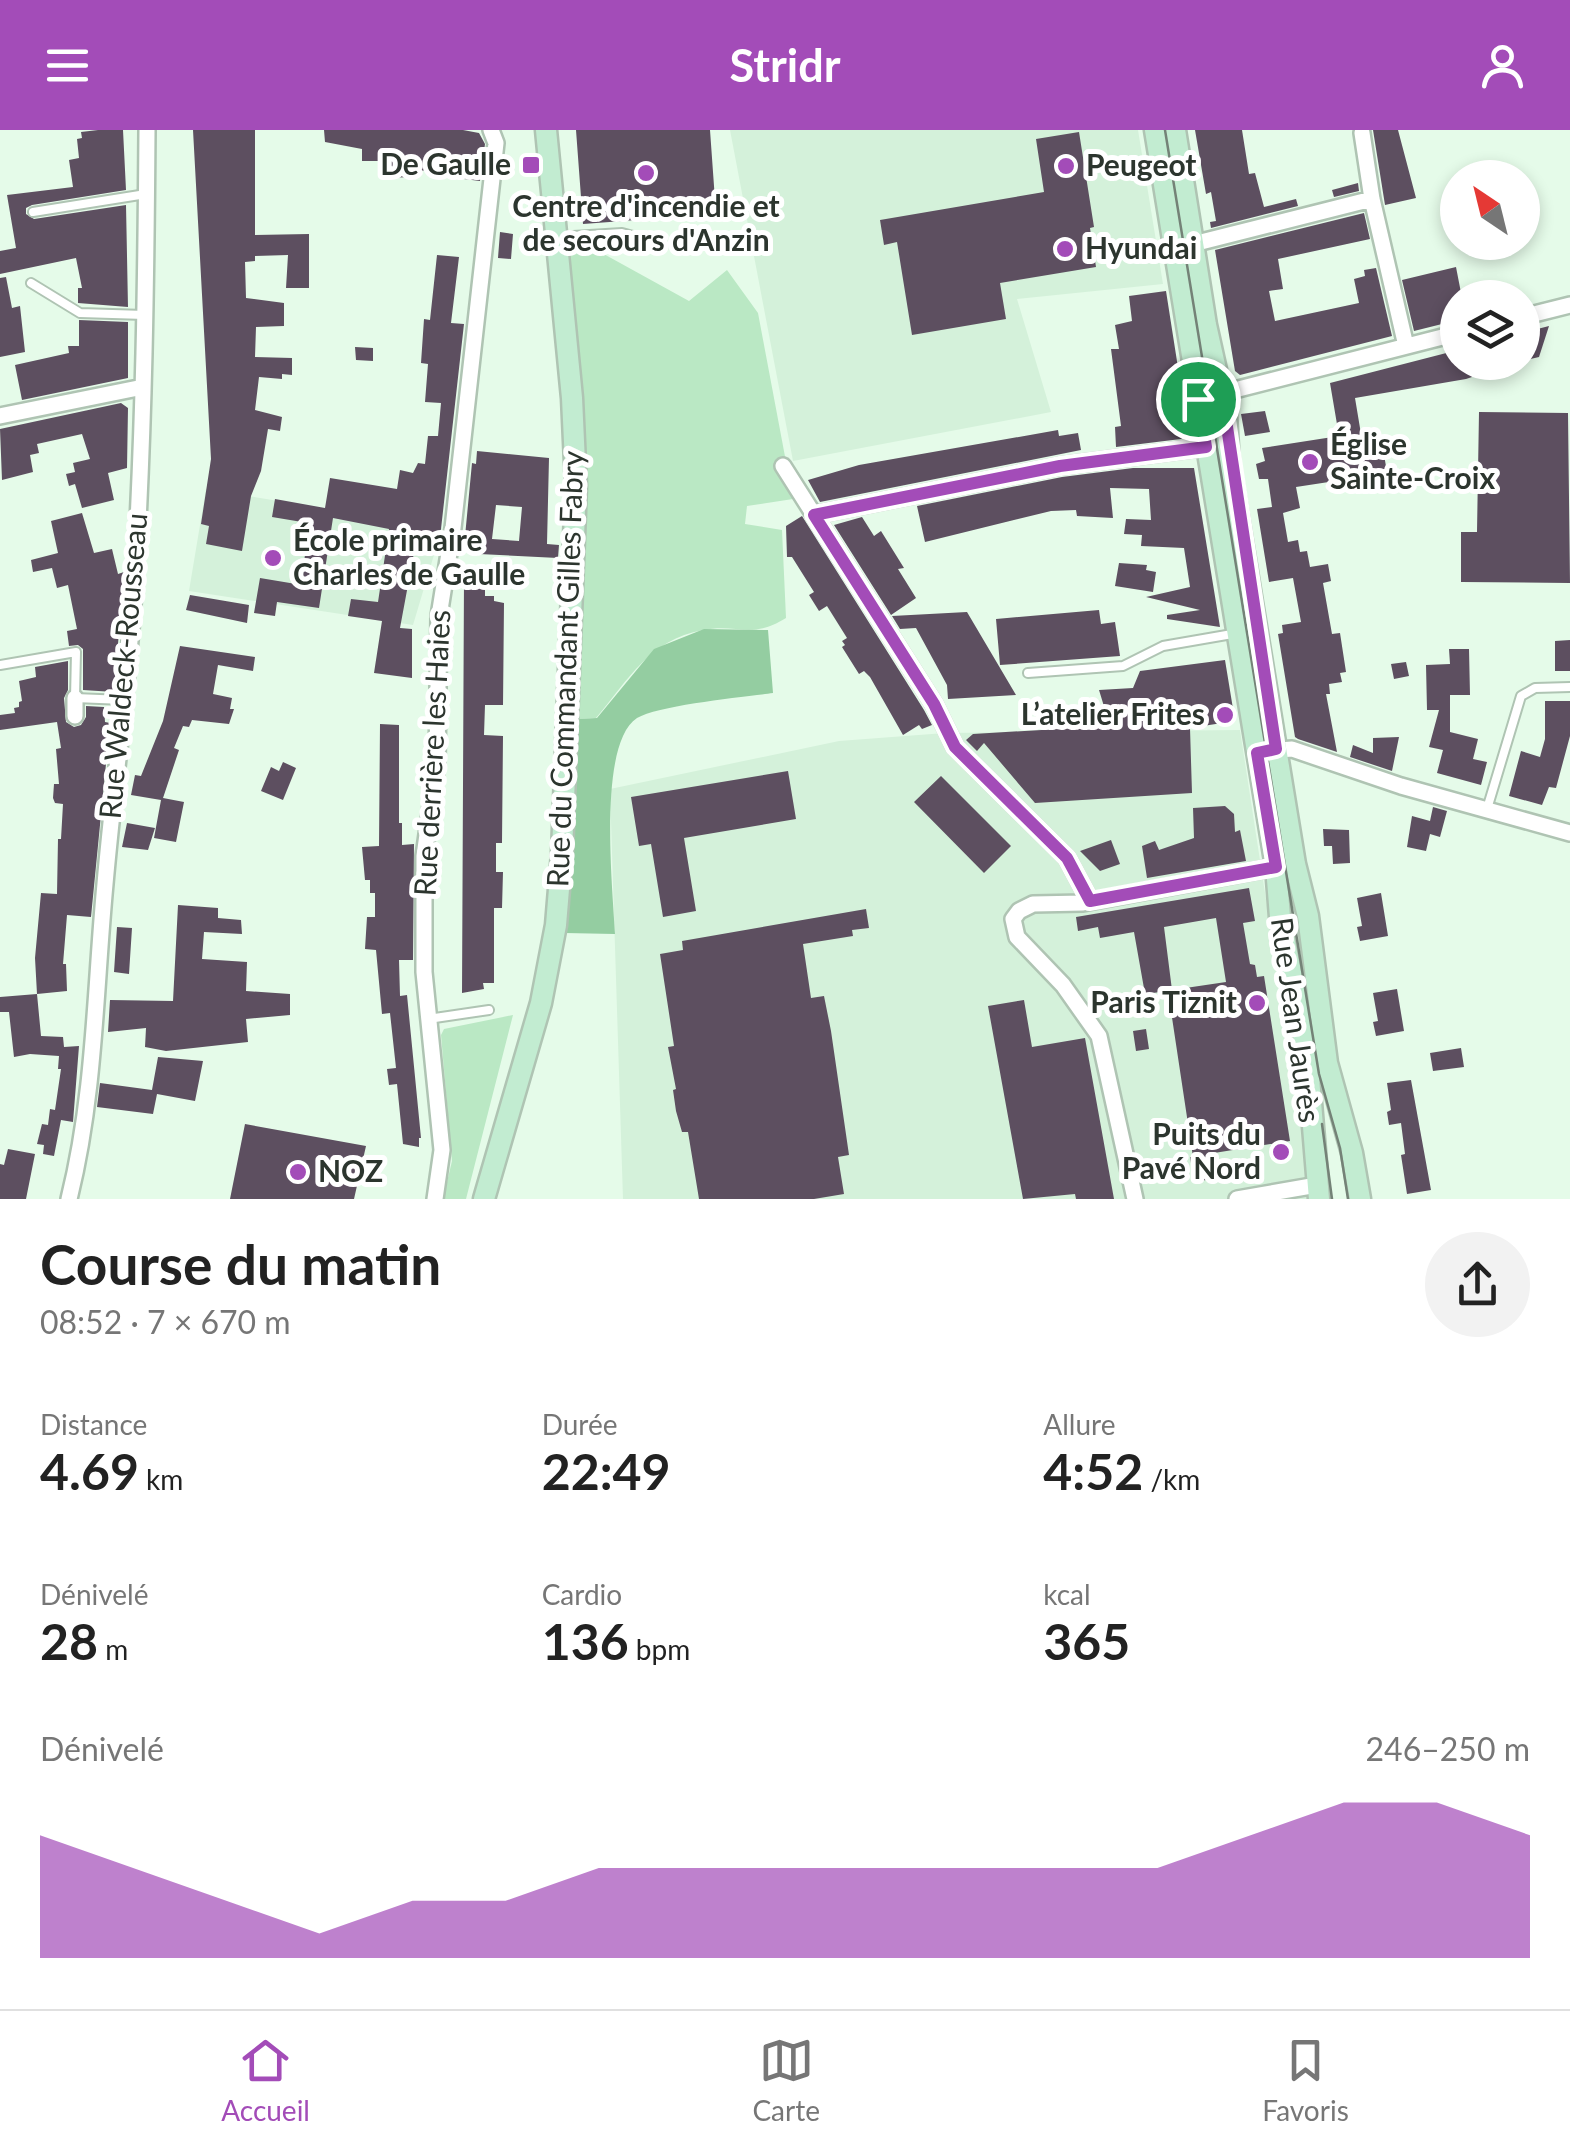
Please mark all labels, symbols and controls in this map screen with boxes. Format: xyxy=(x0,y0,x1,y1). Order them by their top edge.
icon: menu xyxy=(40,38,95,93)
text: Stridr xyxy=(730,38,840,92)
icon: person xyxy=(1475,38,1530,93)
place label: De Gaulle xyxy=(380,145,511,181)
place label: Peugeot xyxy=(1086,146,1197,182)
marker: De Gaulle xyxy=(520,154,542,176)
marker: Peugeot xyxy=(1055,155,1077,177)
north arrow xyxy=(1440,160,1540,260)
map controls xyxy=(1440,160,1540,380)
marker: Centre d'incendie et de secours d'Anzin xyxy=(635,162,657,184)
place label: Centre d'incendie et de secours d'Anzin xyxy=(512,187,780,257)
place label: Hyundai xyxy=(1085,229,1197,265)
marker: Hyundai xyxy=(1054,238,1076,260)
button: layers xyxy=(1440,280,1540,380)
pin xyxy=(1156,357,1241,442)
icon: arrive xyxy=(1171,372,1226,427)
place label: Église Sainte-Croix xyxy=(1330,425,1495,495)
street label: Rue du Commandant Gilles Fabry xyxy=(538,450,590,888)
marker: Église Sainte-Croix xyxy=(1299,451,1321,473)
street label: Rue Waldeck-Rousseau xyxy=(91,511,153,820)
place label: École primaire Charles de Gaulle xyxy=(293,521,525,591)
marker: École primaire Charles de Gaulle xyxy=(262,547,284,569)
street label: Rue derrière les Haies xyxy=(406,609,456,897)
place label: L’atelier Frites xyxy=(1021,695,1205,731)
marker: L’atelier Frites xyxy=(1214,704,1236,726)
street label: Rue Jean Jaurès xyxy=(1265,915,1329,1125)
place label: Paris Tiznit xyxy=(1090,983,1237,1019)
marker: Paris Tiznit xyxy=(1246,992,1268,1014)
place label: Puits du Pavé Nord xyxy=(1122,1115,1261,1185)
marker: Puits du Pavé Nord xyxy=(1270,1141,1292,1163)
place label: NOZ xyxy=(318,1152,383,1188)
marker: NOZ xyxy=(287,1161,309,1183)
text: Course du matin xyxy=(40,1231,441,1297)
button: share xyxy=(1425,1232,1530,1337)
text: 08:52 · 7 × 670 m xyxy=(40,1302,291,1341)
text: Distance xyxy=(40,1407,147,1441)
text: Durée xyxy=(542,1407,618,1441)
text: Allure xyxy=(1043,1407,1115,1441)
text: 4.69 xyxy=(40,1441,139,1501)
text: 22:49 xyxy=(542,1441,671,1501)
text: 4:52 xyxy=(1043,1441,1143,1501)
text: km xyxy=(139,1462,183,1496)
text: /km xyxy=(1143,1462,1200,1496)
text: Dénivelé xyxy=(40,1577,148,1611)
text: Cardio xyxy=(542,1577,622,1611)
text: kcal xyxy=(1043,1577,1091,1611)
text: 28 xyxy=(40,1611,98,1671)
text: 136 xyxy=(542,1611,629,1671)
text: 365 xyxy=(1043,1611,1130,1671)
text: m xyxy=(98,1632,128,1666)
text: bpm xyxy=(629,1632,690,1666)
text: Dénivelé xyxy=(40,1729,164,1768)
text: 246–250 m xyxy=(1366,1729,1530,1768)
tab: Accueil xyxy=(221,2033,310,2127)
tab: Carte xyxy=(752,2033,820,2127)
tab: Favoris xyxy=(1262,2033,1349,2127)

